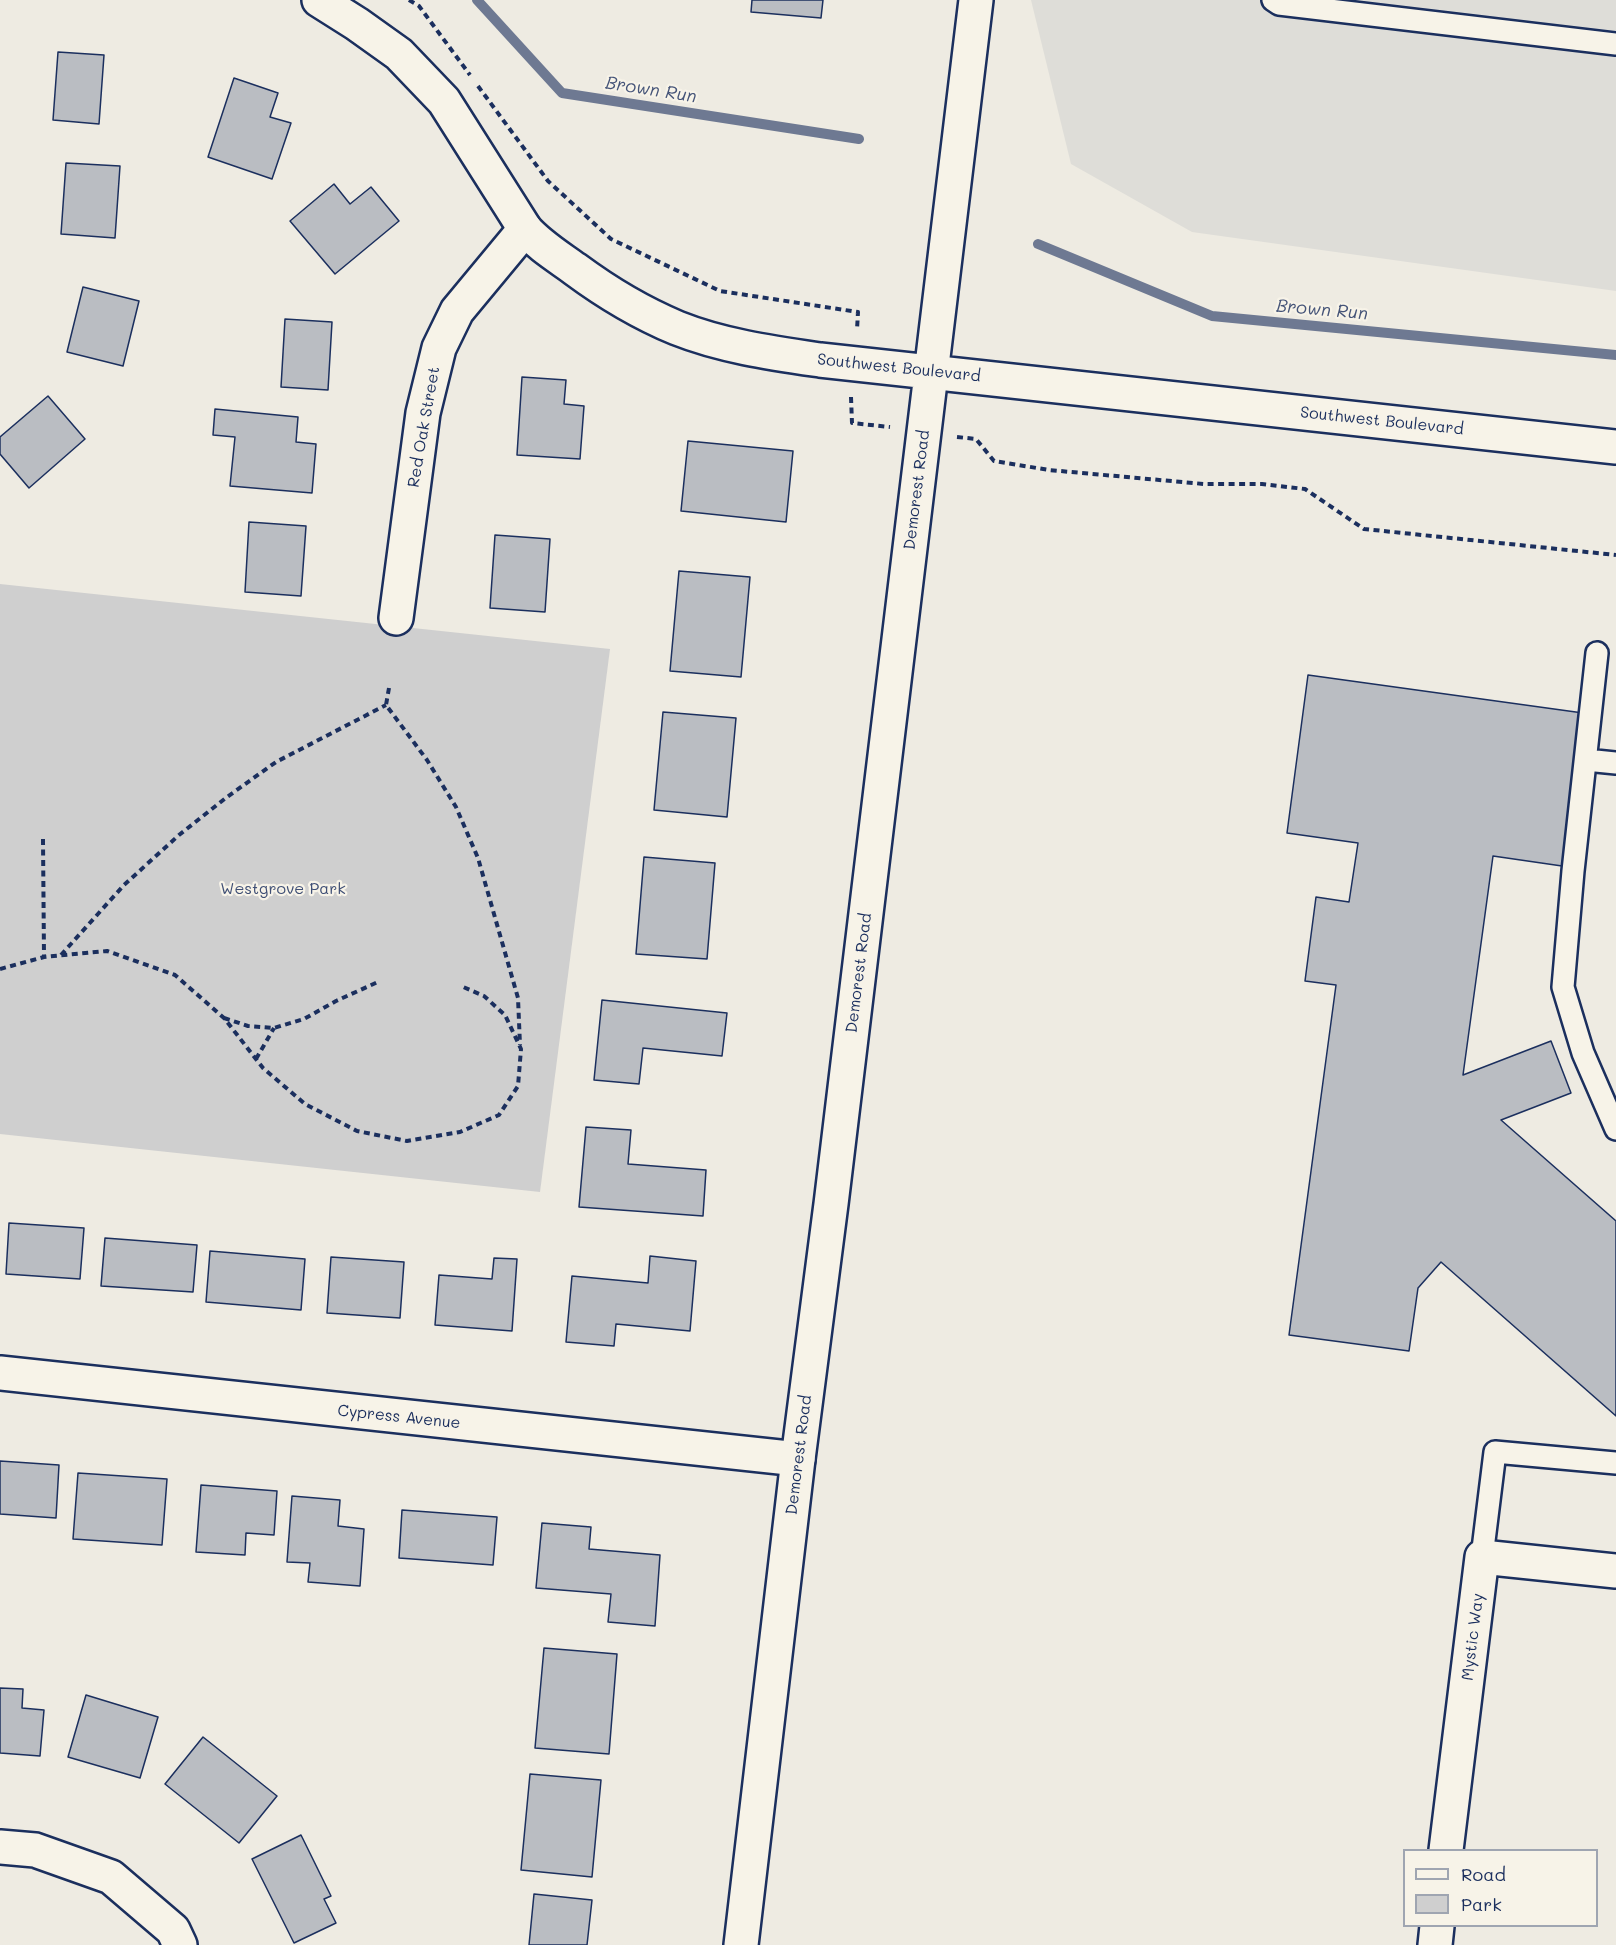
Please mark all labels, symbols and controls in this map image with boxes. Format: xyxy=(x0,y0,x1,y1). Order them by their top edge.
water label: Brown Run xyxy=(604,72,698,108)
water label: Brown Run xyxy=(1275,295,1369,325)
street label: Southwest Boulevard xyxy=(816,350,982,386)
street label: Red Oak Street xyxy=(404,365,444,489)
street label: Southwest Boulevard xyxy=(1299,403,1465,439)
street label: Demorest Road xyxy=(900,429,934,551)
park label: Westgrove Park xyxy=(220,879,346,899)
street label: Demorest Road xyxy=(842,912,876,1034)
street label: Demorest Road xyxy=(782,1394,816,1516)
street label: Cypress Avenue xyxy=(337,1401,461,1433)
street label: Mystic Way xyxy=(1458,1592,1488,1682)
legend xyxy=(1403,1849,1598,1927)
text: Road xyxy=(1461,1862,1506,1886)
text: Park xyxy=(1461,1892,1502,1916)

